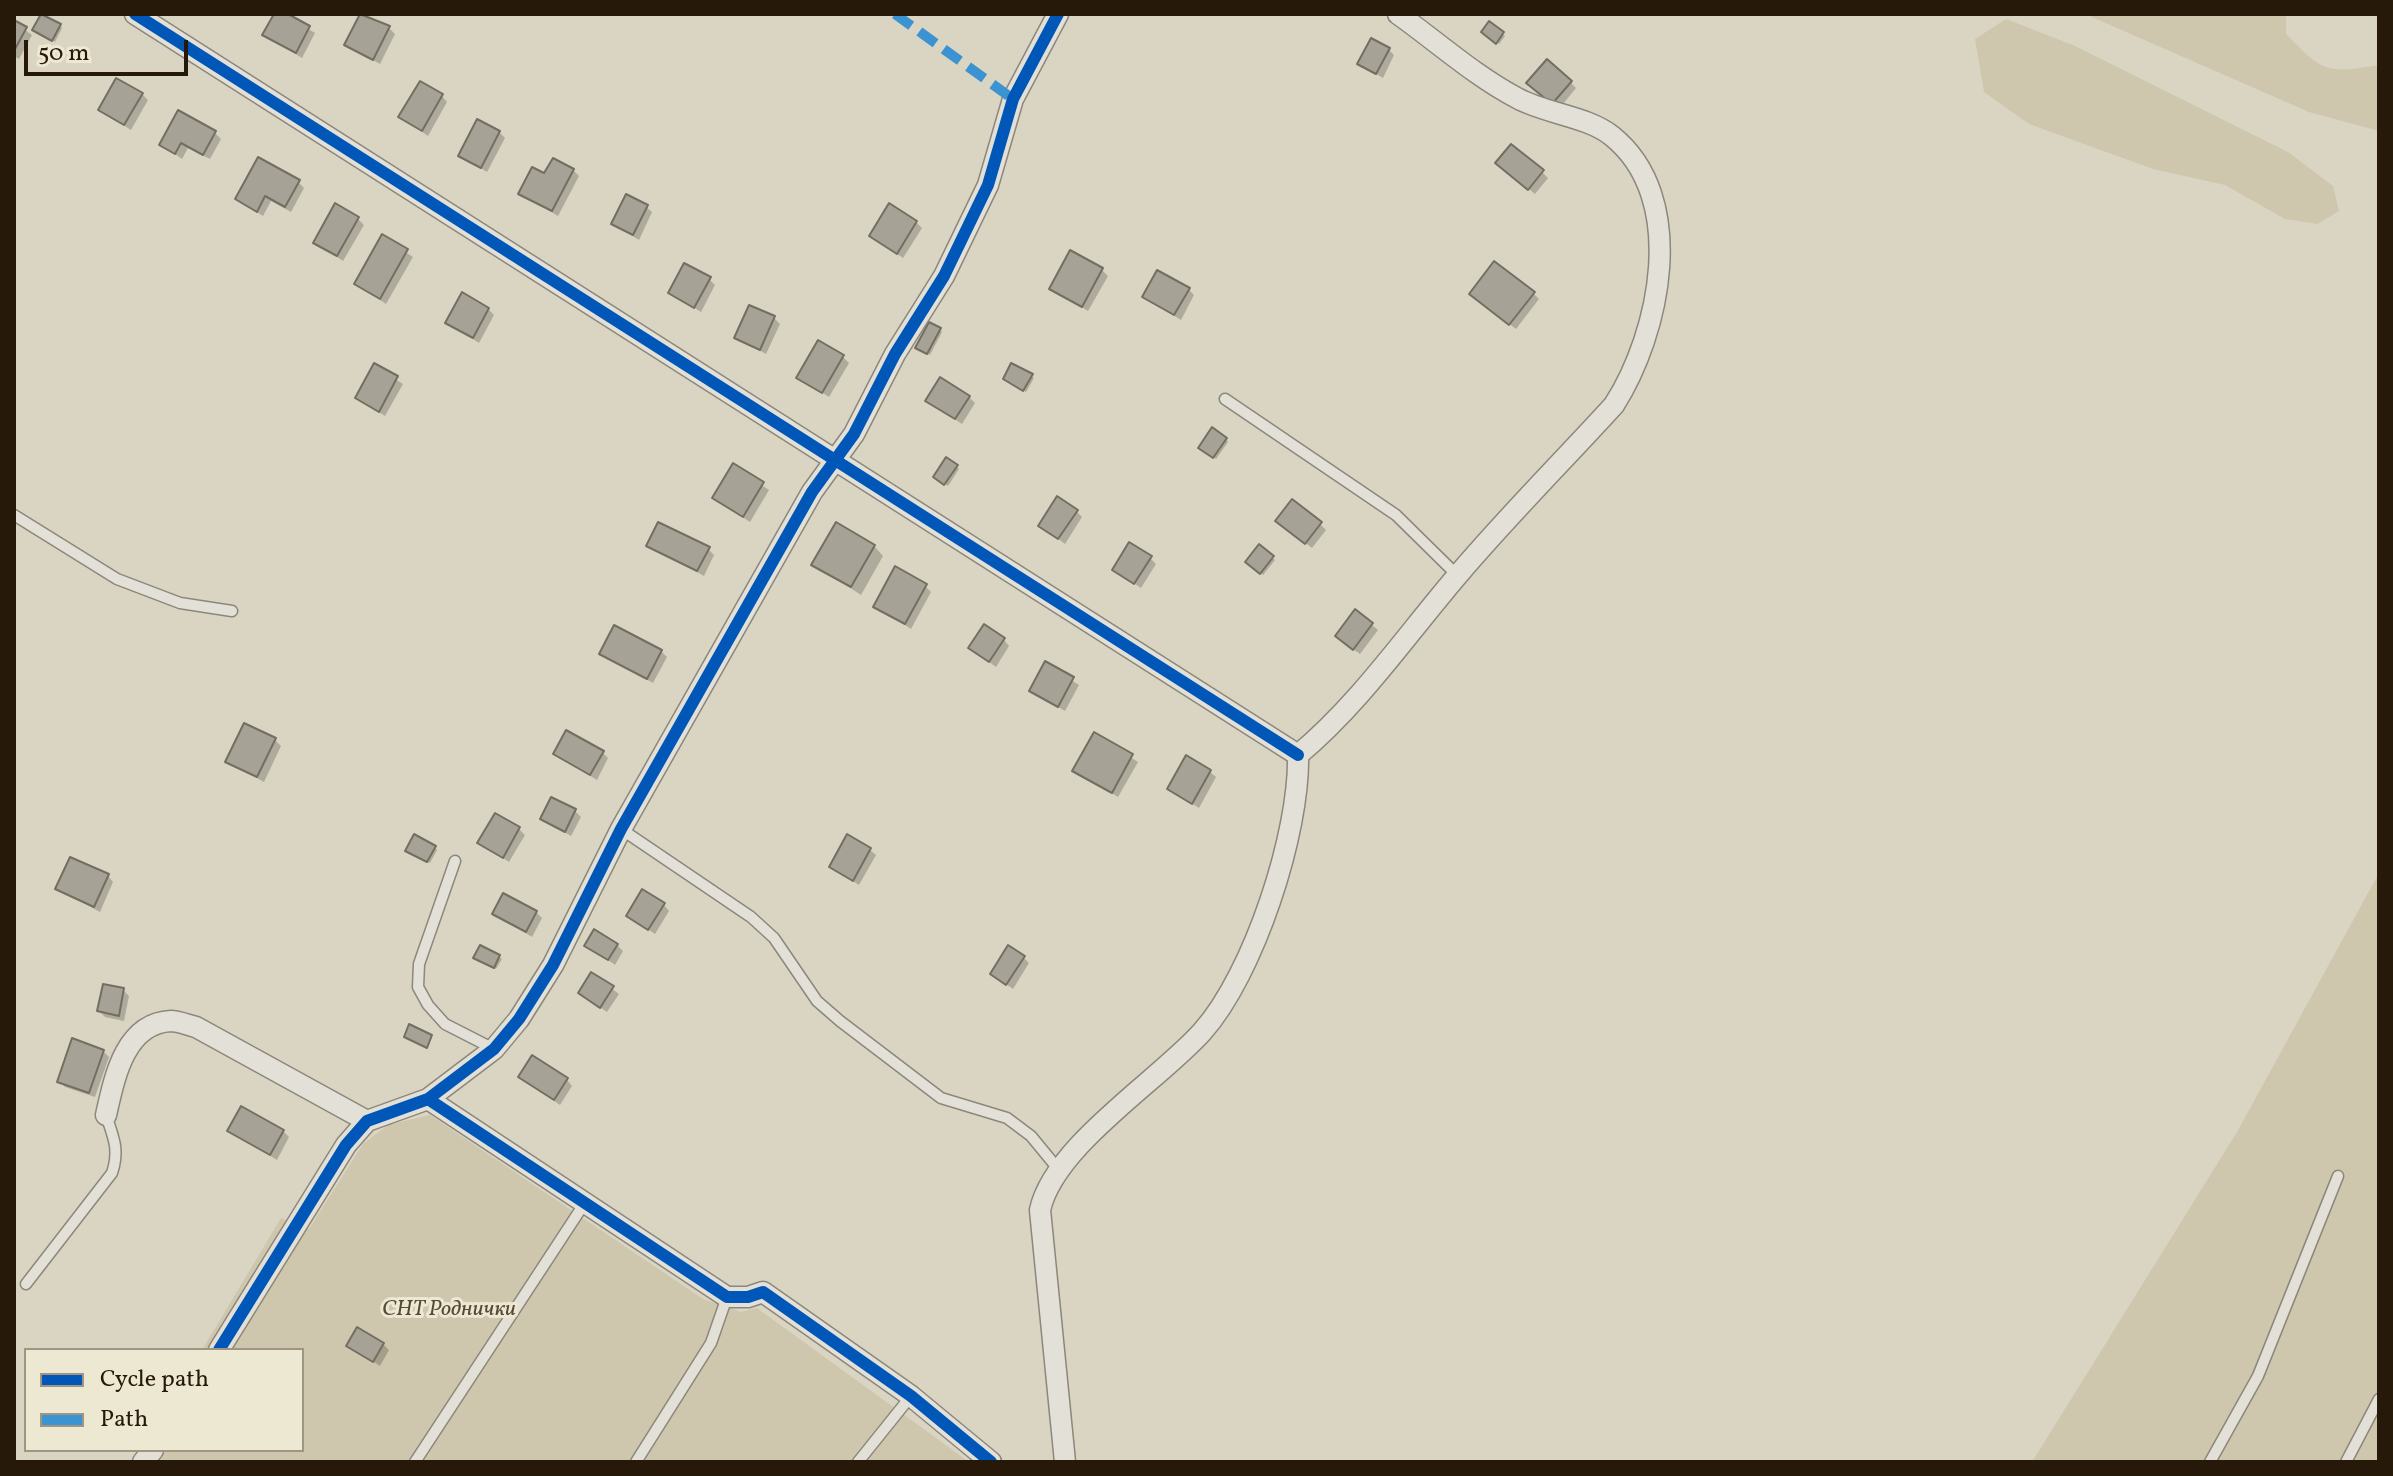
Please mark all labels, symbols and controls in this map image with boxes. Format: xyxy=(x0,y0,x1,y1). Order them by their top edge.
scale bar xyxy=(28,24,192,74)
text: 50 m xyxy=(38,37,90,71)
park label: СНТ Роднички xyxy=(382,1298,516,1324)
legend xyxy=(24,1348,304,1452)
text: Cycle path xyxy=(100,1363,209,1397)
text: Path xyxy=(100,1403,148,1437)

